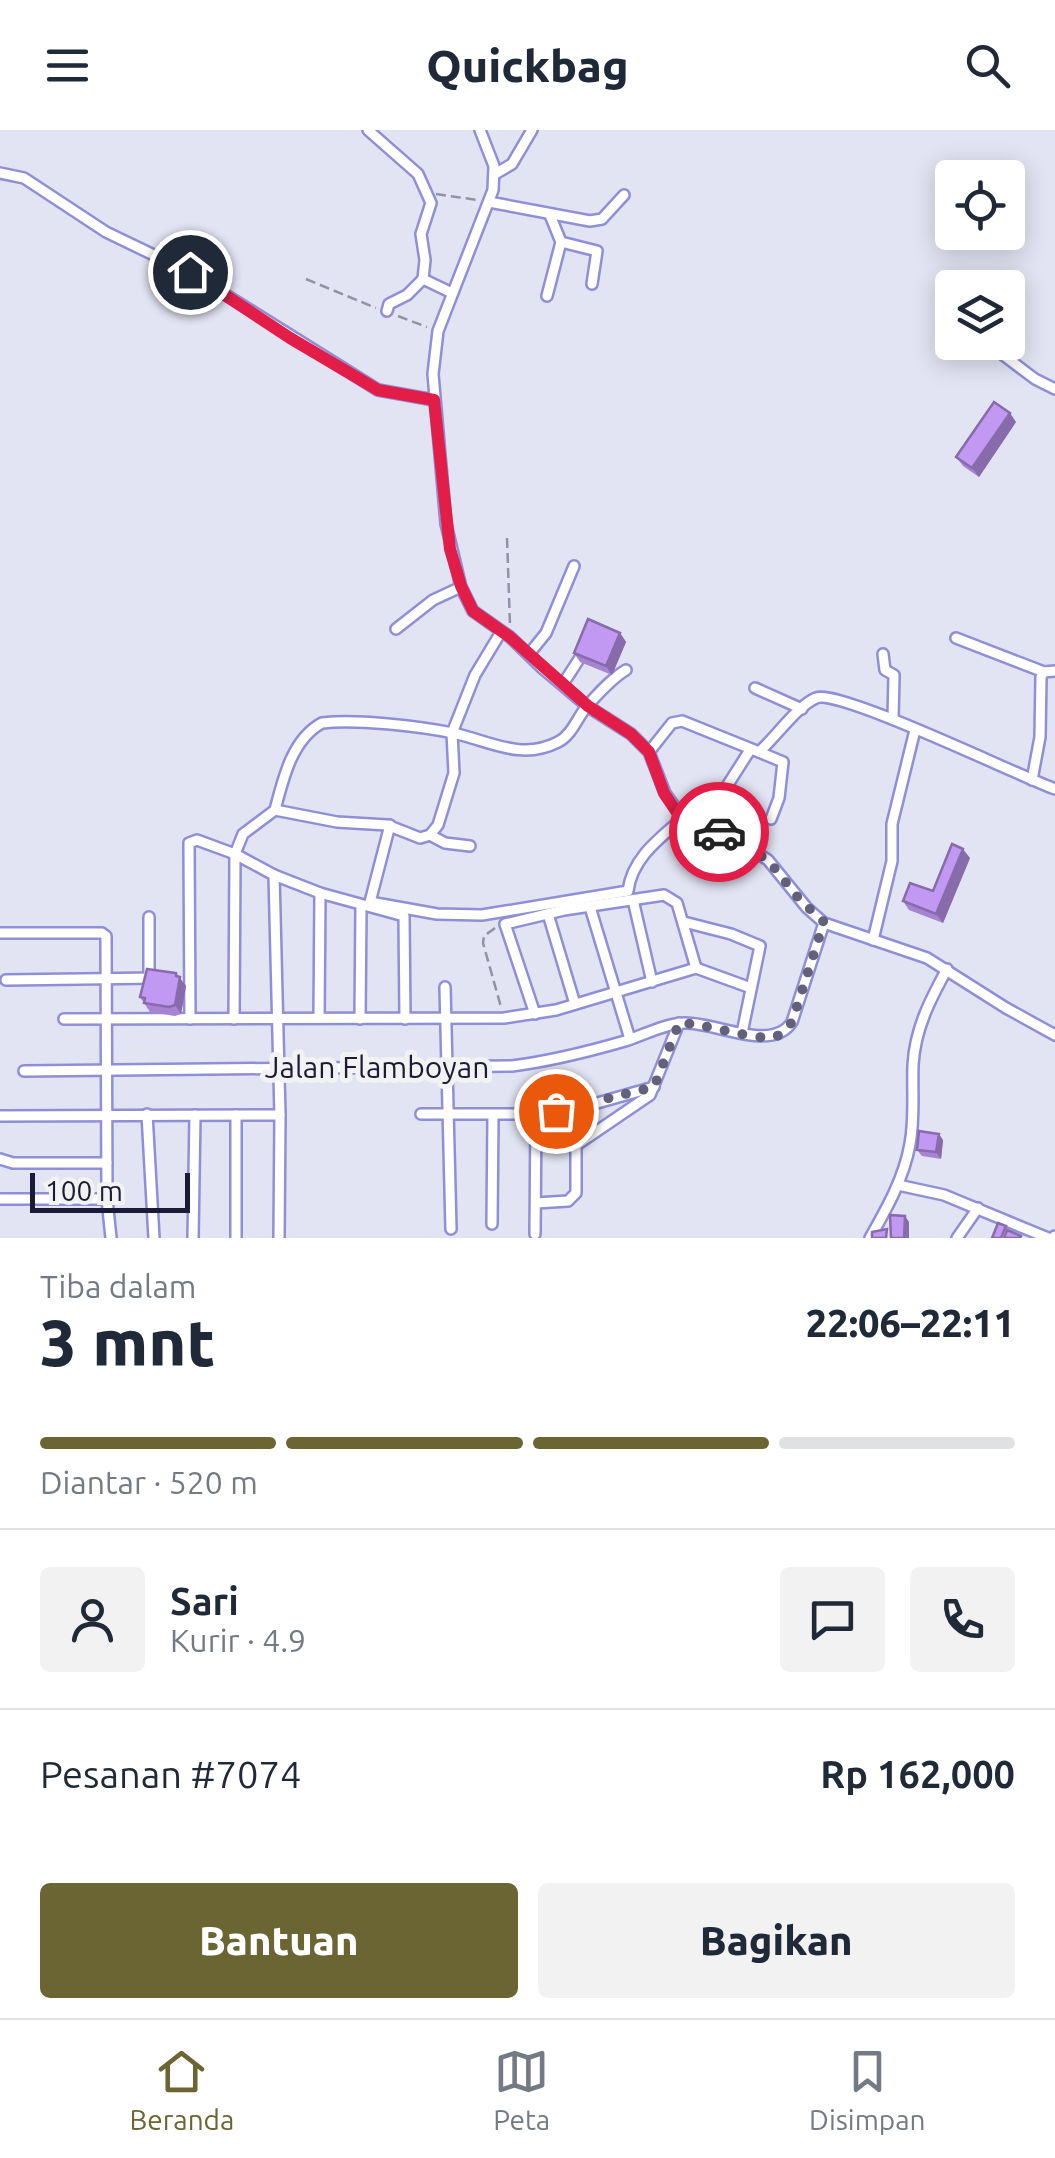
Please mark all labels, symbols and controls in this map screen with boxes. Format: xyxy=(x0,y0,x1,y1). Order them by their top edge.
icon: menu xyxy=(40,38,95,93)
icon: search xyxy=(960,38,1015,93)
text: Quickbag xyxy=(426,40,629,91)
map controls xyxy=(935,160,1025,360)
button: locate xyxy=(935,160,1025,250)
pin xyxy=(148,230,233,315)
icon: home xyxy=(163,245,218,300)
button: layers xyxy=(935,270,1025,360)
courier xyxy=(669,782,769,882)
icon: car xyxy=(692,805,747,860)
street label: Jalan Flamboyan xyxy=(265,1050,489,1084)
pin xyxy=(514,1069,599,1154)
icon: bag xyxy=(529,1084,584,1139)
scale bar xyxy=(30,1168,190,1212)
text: 100 m xyxy=(45,1175,123,1206)
text: Tiba dalam xyxy=(40,1268,196,1304)
text: 22:06–22:11 xyxy=(806,1302,1015,1344)
text: 3 mnt xyxy=(40,1305,215,1378)
text: Diantar · 520 m xyxy=(40,1464,258,1500)
button: person xyxy=(40,1567,145,1672)
button: chat xyxy=(780,1567,885,1672)
button: phone xyxy=(910,1567,1015,1672)
text: Sari xyxy=(170,1580,239,1622)
text: Kurir · 4.9 xyxy=(170,1622,306,1658)
text: Pesanan #7074 xyxy=(40,1753,301,1795)
text: Rp 162,000 xyxy=(820,1753,1015,1795)
button: Bantuan xyxy=(40,1883,518,1998)
button: Bagikan xyxy=(538,1883,1015,1998)
tab: Beranda xyxy=(129,2044,234,2135)
tab: Peta xyxy=(493,2044,550,2135)
tab: Disimpan xyxy=(809,2044,926,2135)

